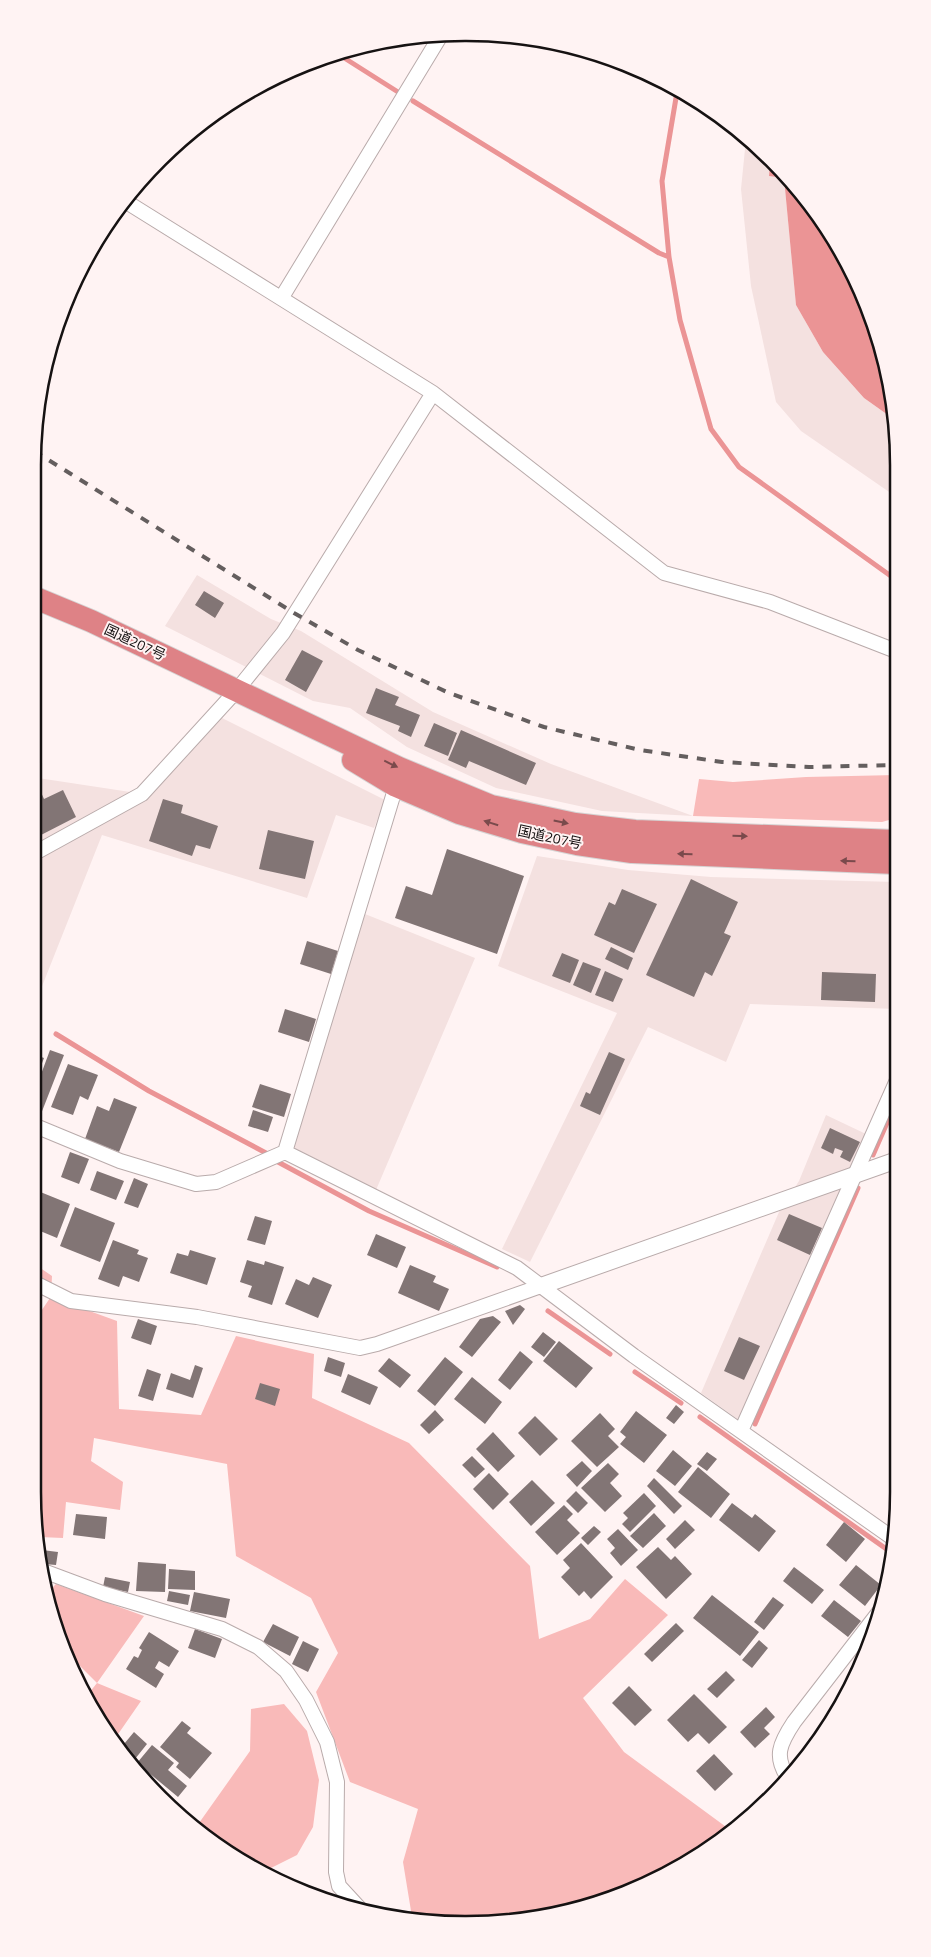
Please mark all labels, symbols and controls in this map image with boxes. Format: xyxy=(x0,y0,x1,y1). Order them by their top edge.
street label: 国道207号 xyxy=(101,618,169,665)
one-way arrow xyxy=(384,760,398,768)
one-way arrow xyxy=(483,818,498,826)
one-way arrow xyxy=(553,818,569,826)
street label: 国道207号 xyxy=(516,819,584,854)
one-way arrow xyxy=(732,832,748,840)
one-way arrow xyxy=(677,850,693,858)
one-way arrow xyxy=(839,857,855,865)

